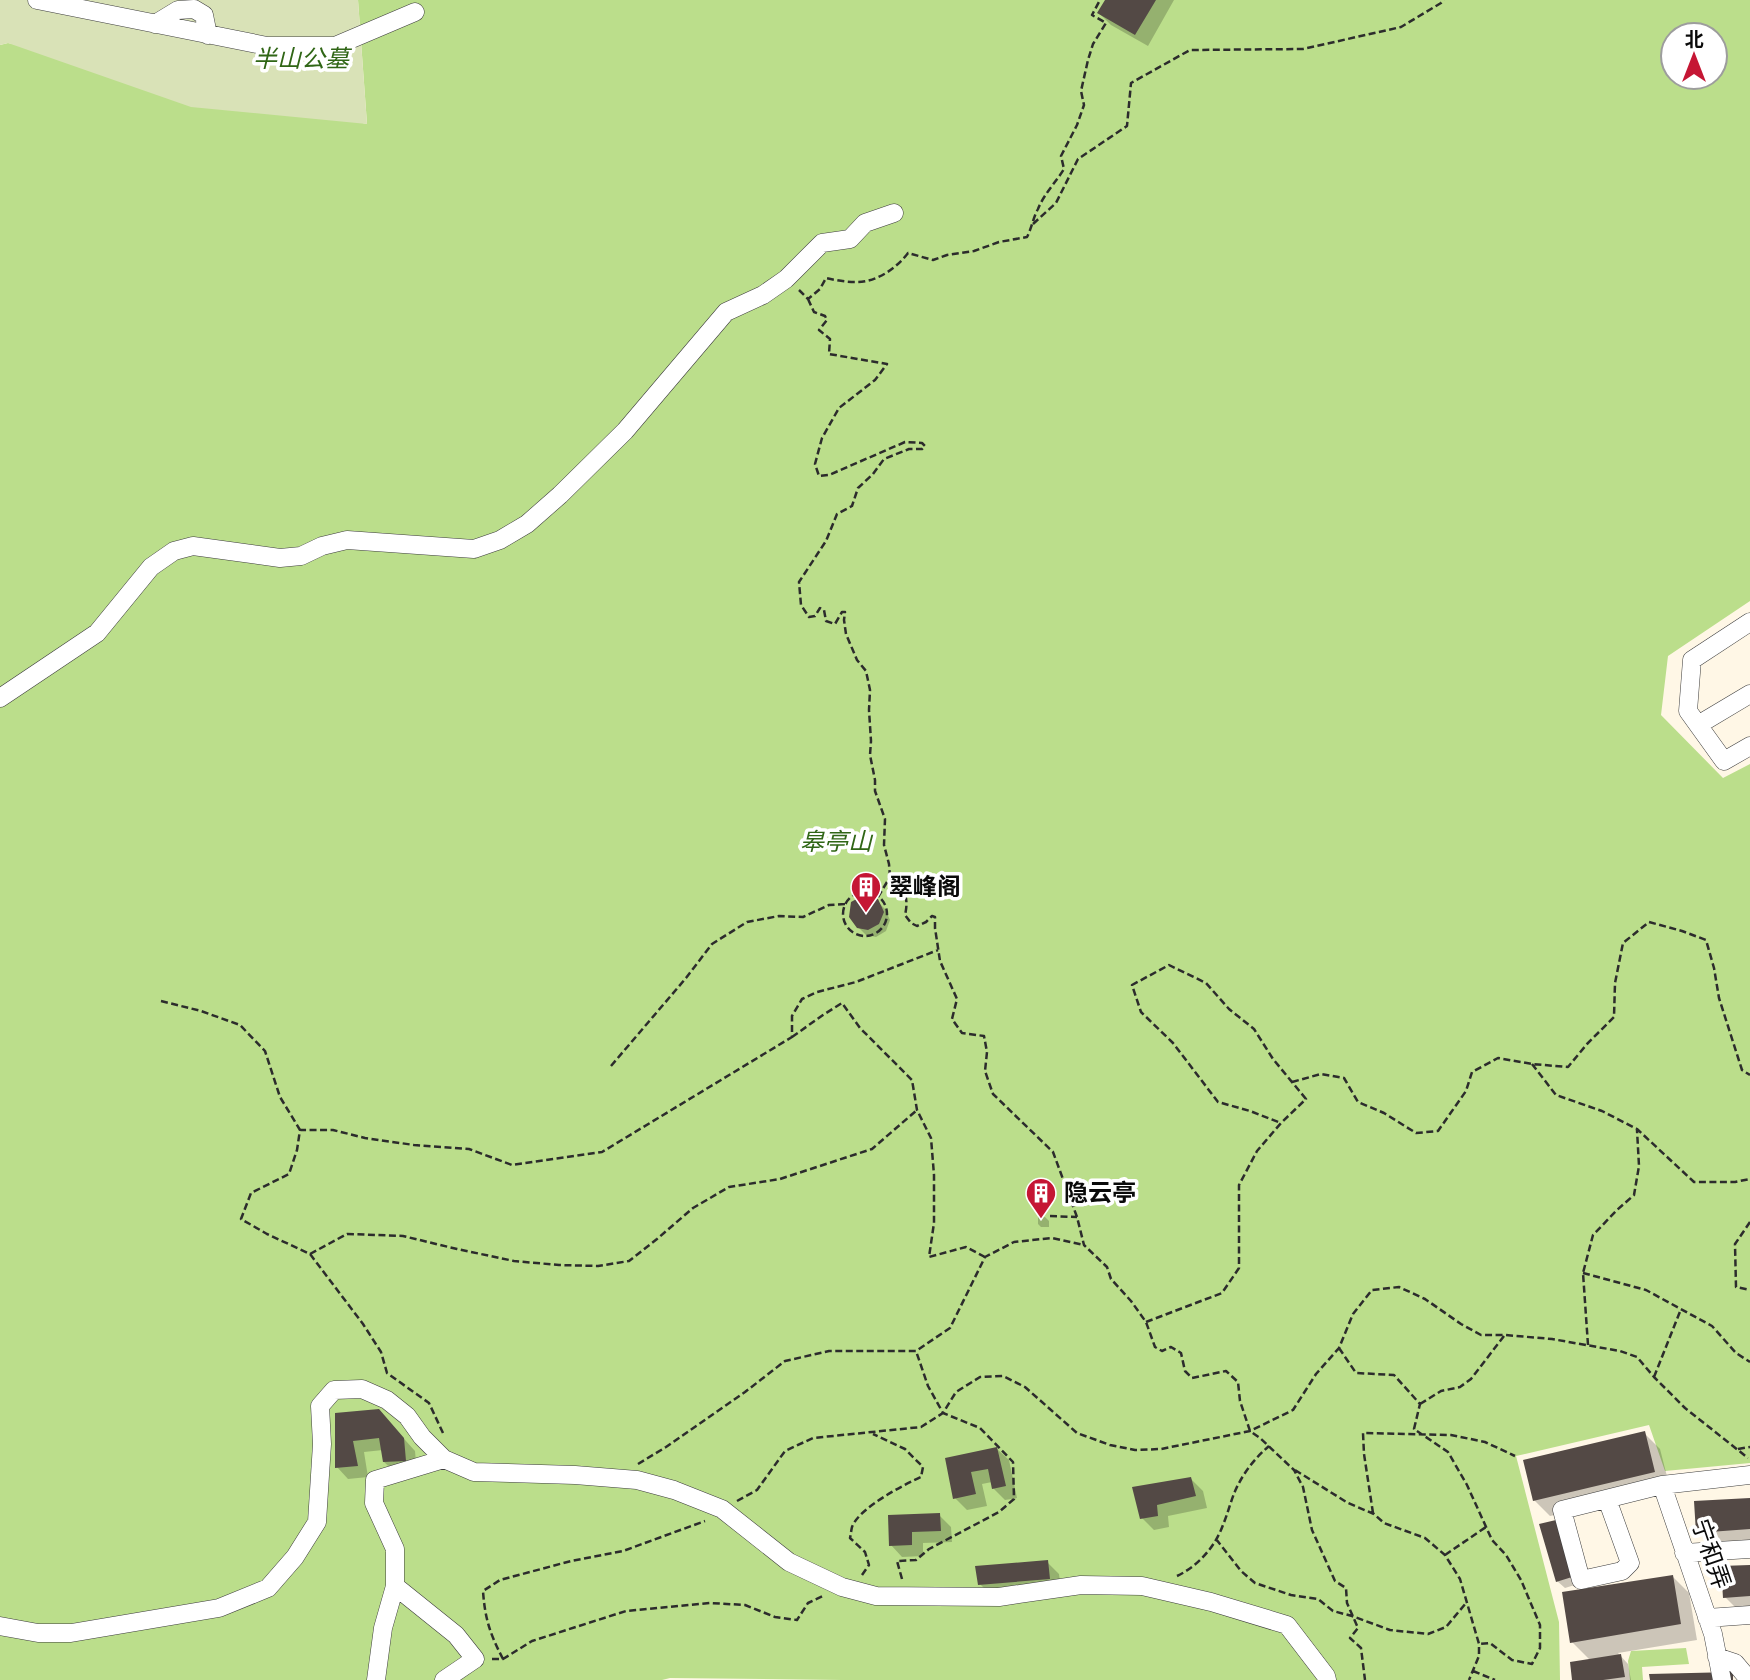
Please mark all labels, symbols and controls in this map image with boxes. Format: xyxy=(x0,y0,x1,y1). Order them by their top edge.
north arrow xyxy=(1659,21,1729,91)
text: 北 xyxy=(1684,28,1704,51)
park label: 半山公墓 xyxy=(253,44,353,73)
park label: 皋亭山 xyxy=(800,827,874,856)
building icon: 翠峰阁 xyxy=(849,870,883,914)
place label: 翠峰阁 xyxy=(889,872,961,901)
building icon: 隐云亭 xyxy=(1024,1176,1058,1220)
place label: 隐云亭 xyxy=(1064,1178,1136,1207)
street label: 宁和弄 xyxy=(1686,1515,1737,1593)

